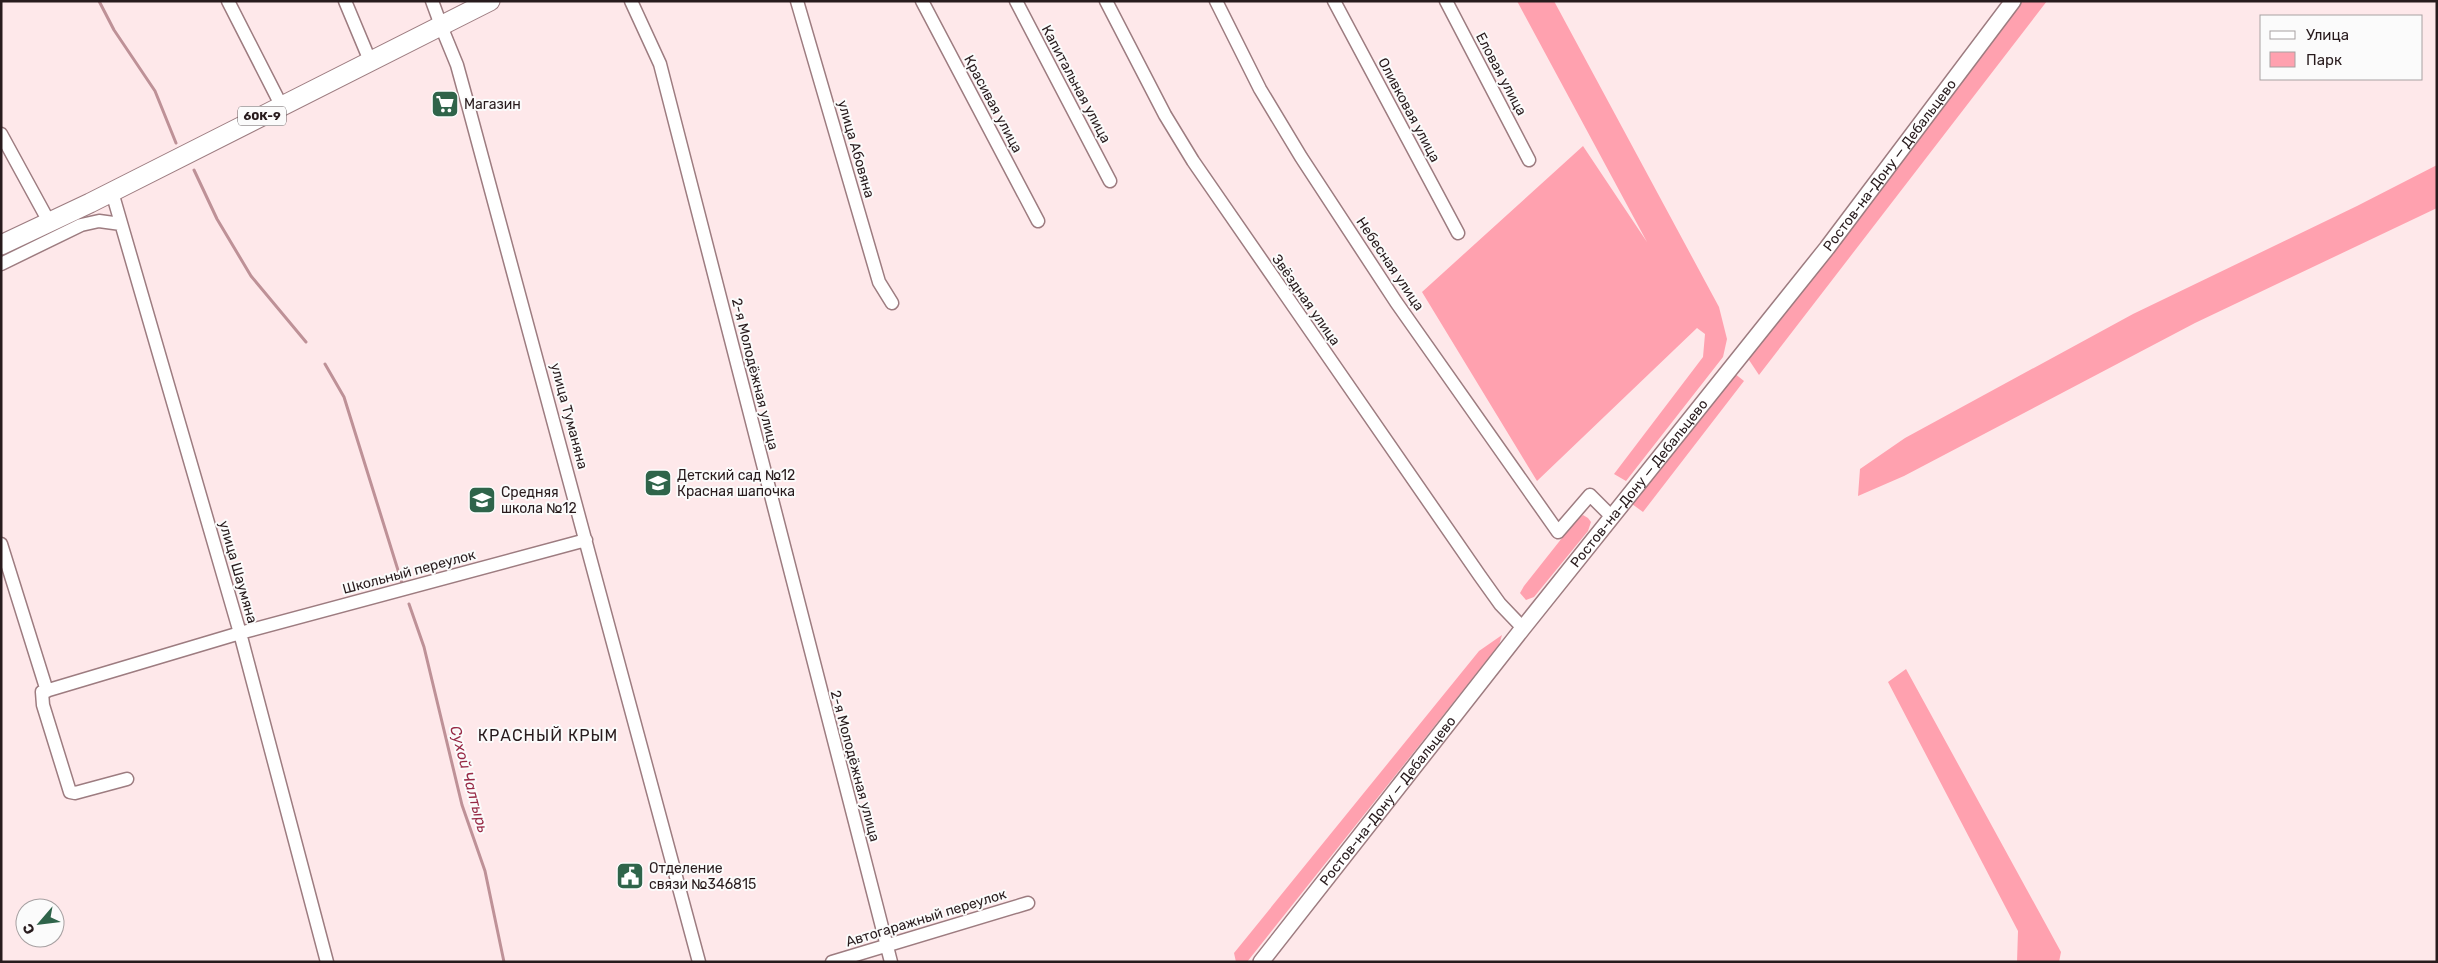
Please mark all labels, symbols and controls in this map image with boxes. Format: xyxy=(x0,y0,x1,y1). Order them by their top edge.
legend xyxy=(2260,15,2423,80)
street label: Капитальная улица xyxy=(1038,22,1114,146)
text: Улица xyxy=(2306,26,2349,44)
street label: Еловая улица xyxy=(1472,30,1530,118)
text: Парк xyxy=(2306,51,2342,69)
street label: Красивая улица xyxy=(960,52,1026,156)
street label: Оливковая улица xyxy=(1374,55,1444,165)
street label: Ростов-на-Дону — Дебальцево xyxy=(1819,76,1960,254)
supermarket icon: Магазин xyxy=(430,89,460,119)
place label: Магазин xyxy=(464,96,521,113)
street label: улица Абовяна xyxy=(834,98,878,200)
road number: 60К-9 xyxy=(238,106,286,125)
street label: Небесная улица xyxy=(1352,214,1428,314)
street label: Звёздная улица xyxy=(1268,251,1344,349)
street label: 2-я Молодёжная улица xyxy=(728,296,782,452)
street label: улица Туманяна xyxy=(547,361,591,471)
street label: Ростов-на-Дону — Дебальцево xyxy=(1566,396,1711,571)
place label: Детский сад №12 Красная шапочка xyxy=(677,467,795,500)
school or university icon: Детский сад №12 Красная шапочка xyxy=(643,468,673,498)
place label: Средняя школа №12 xyxy=(501,484,577,517)
school or university icon: Средняя школа №12 xyxy=(467,485,497,515)
street label: улица Шаумяна xyxy=(215,519,261,625)
street label: Школьный переулок xyxy=(341,546,478,598)
street label: 2-я Молодёжная улица xyxy=(827,689,883,843)
street label: Ростов-на-Дону — Дебальцево xyxy=(1316,713,1459,889)
water label: Сухой Чалтырь xyxy=(446,724,492,835)
district label: КРАСНЫЙ КРЫМ xyxy=(478,726,618,745)
place label: Отделение связи №346815 xyxy=(649,860,756,893)
public building icon: Отделение связи №346815 xyxy=(615,861,645,891)
street label: Автогаражный переулок xyxy=(844,885,1009,951)
north arrow xyxy=(15,898,65,948)
text: С xyxy=(19,920,39,937)

